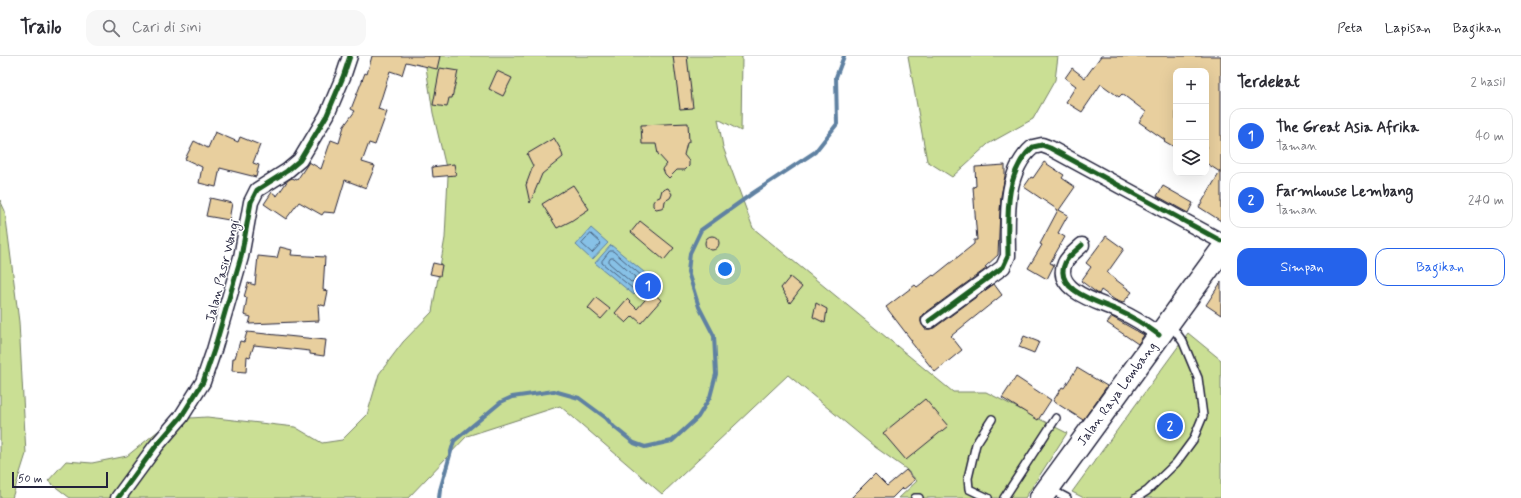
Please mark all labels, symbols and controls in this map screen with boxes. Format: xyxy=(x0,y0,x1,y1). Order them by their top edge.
search box xyxy=(86,10,366,46)
text: Trailo xyxy=(20,15,62,40)
icon: search xyxy=(100,17,122,39)
text: Cari di sini xyxy=(132,18,202,38)
text: Peta xyxy=(1337,19,1363,37)
text: Lapisan xyxy=(1385,19,1431,37)
text: Bagikan xyxy=(1453,19,1501,37)
map controls xyxy=(1173,68,1209,176)
button: + xyxy=(1173,68,1209,104)
text: Terdekat xyxy=(1237,71,1300,93)
text: 2 hasil xyxy=(1471,74,1505,91)
button: − xyxy=(1173,104,1209,140)
text: The Great Asia Afrika xyxy=(1276,118,1419,138)
text: 1 xyxy=(1248,128,1254,145)
text: 40 m xyxy=(1475,128,1504,145)
text: Taman xyxy=(1276,138,1317,155)
button: layers xyxy=(1173,140,1209,176)
text: Farmhouse Lembang xyxy=(1276,182,1413,202)
text: 2 xyxy=(1248,192,1254,209)
text: 240 m xyxy=(1468,192,1504,209)
text: Taman xyxy=(1276,202,1317,219)
street label: Jalan Pasir Wangi xyxy=(202,218,245,324)
button: Simpan xyxy=(1237,248,1367,286)
button: Bagikan xyxy=(1375,248,1505,286)
your location xyxy=(715,259,735,279)
pin: 1 xyxy=(635,271,661,301)
street label: Jalan Raya Lembang xyxy=(1073,338,1161,449)
pin: 2 xyxy=(1157,411,1183,441)
scale bar xyxy=(12,470,108,489)
text: 50 m xyxy=(18,472,43,486)

